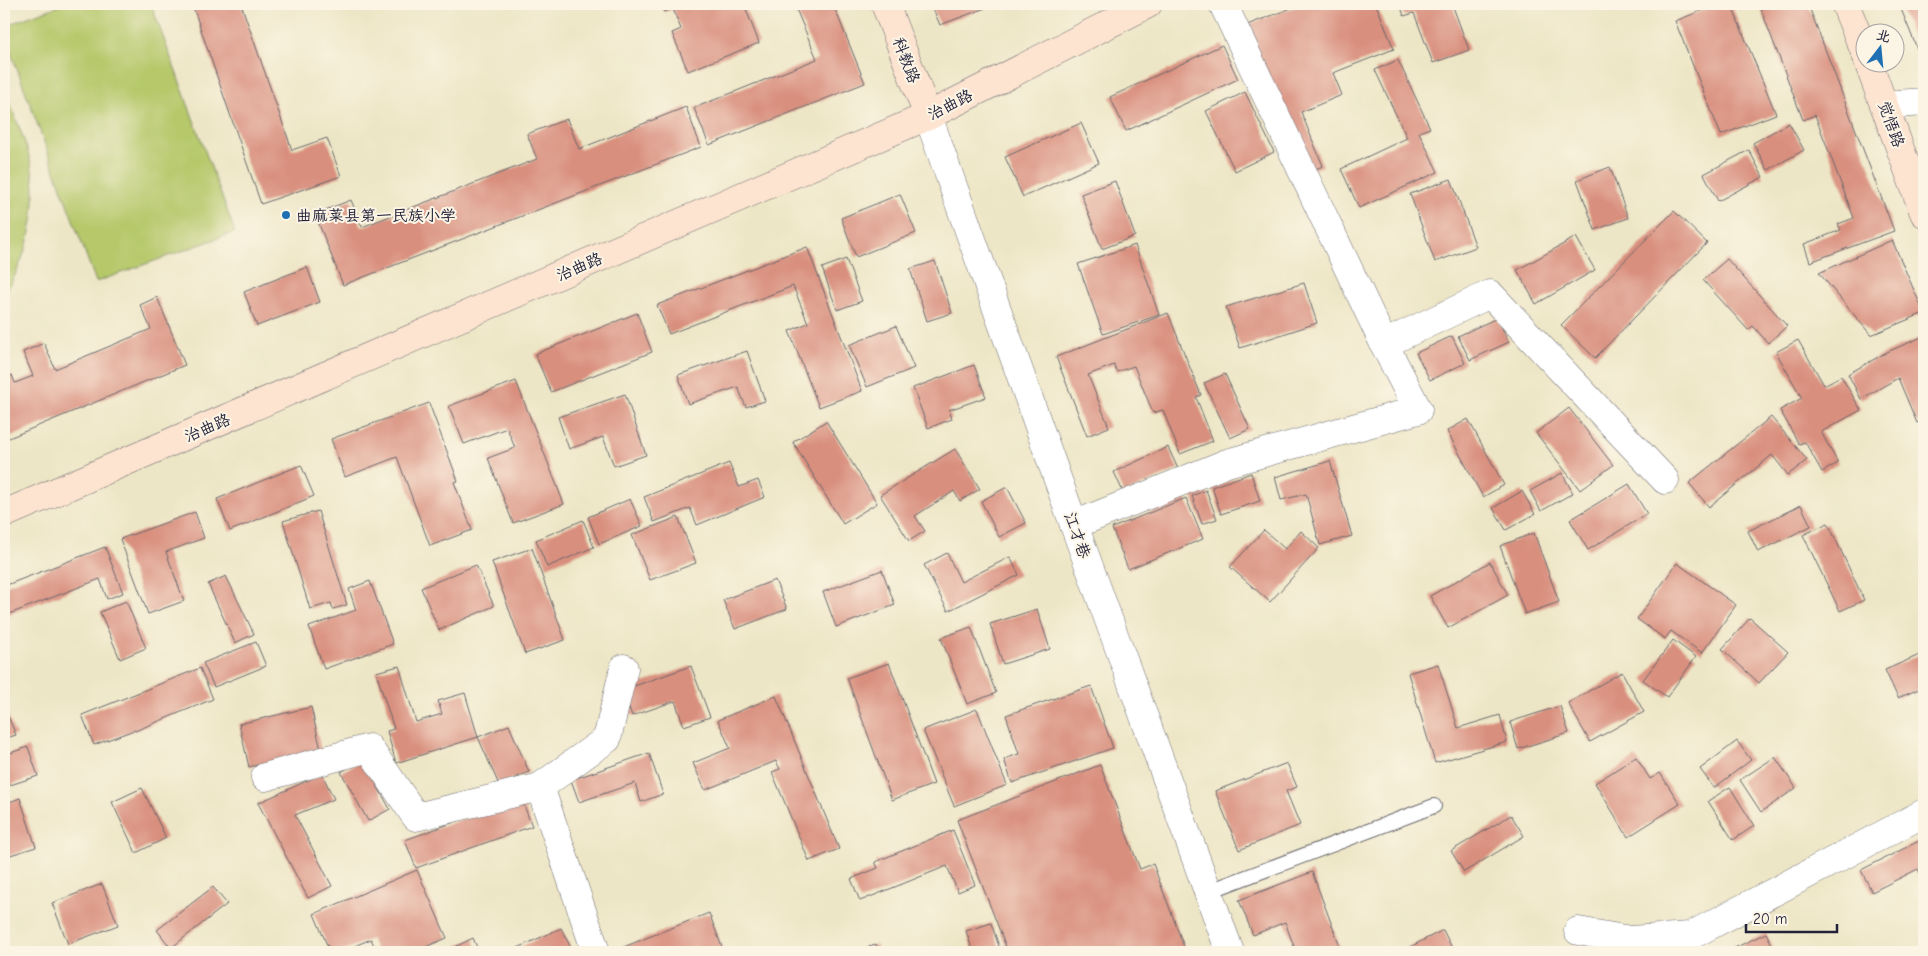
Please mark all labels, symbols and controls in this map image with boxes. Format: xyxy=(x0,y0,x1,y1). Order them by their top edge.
north arrow xyxy=(1856,22,1906,72)
text: 北 xyxy=(1874,26,1893,46)
street label: 科教路 xyxy=(889,35,923,86)
street label: 治曲路 xyxy=(925,86,976,124)
street label: 觉悟路 xyxy=(1874,99,1908,150)
place label: 曲麻莱县第一民族小学 xyxy=(296,207,456,225)
marker: 曲麻莱县第一民族小学 xyxy=(280,209,292,221)
street label: 治曲路 xyxy=(554,249,605,285)
street label: 治曲路 xyxy=(182,410,233,446)
street label: 江才巷 xyxy=(1060,510,1094,561)
scale bar xyxy=(1746,901,1837,933)
text: 20 m xyxy=(1753,910,1787,928)

